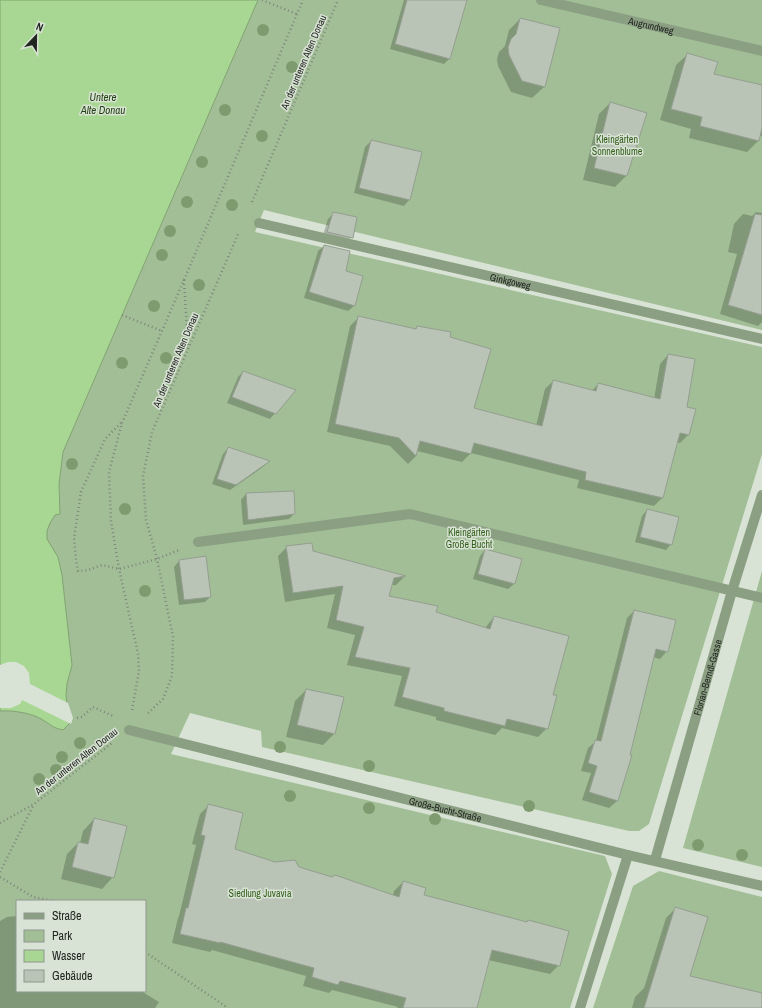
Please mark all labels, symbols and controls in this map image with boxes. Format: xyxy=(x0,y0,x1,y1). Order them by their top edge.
street label: An der unteren Alten Donau xyxy=(277,13,329,112)
street label: Augrundweg xyxy=(626,14,675,38)
north arrow xyxy=(16,16,56,56)
text: N xyxy=(34,19,45,34)
water label: Untere Alte Donau xyxy=(80,90,125,117)
park label: Kleingärten Sonnenblume xyxy=(592,133,643,158)
street label: Ginkgoweg xyxy=(489,270,532,293)
street label: An der unteren Alten Donau xyxy=(149,311,201,410)
park label: Kleingärten Große Bucht xyxy=(446,526,493,551)
street label: Florian-Berndl-Gasse xyxy=(691,638,725,717)
street label: An der unteren Alten Donau xyxy=(32,725,120,798)
street label: Große-Bucht-Straße xyxy=(407,794,483,825)
park label: Siedlung Juvavia xyxy=(229,887,292,900)
legend xyxy=(16,900,146,992)
text: Straße xyxy=(52,908,82,924)
text: Park xyxy=(52,928,72,944)
text: Wasser xyxy=(52,948,86,964)
text: Gebäude xyxy=(52,968,93,984)

